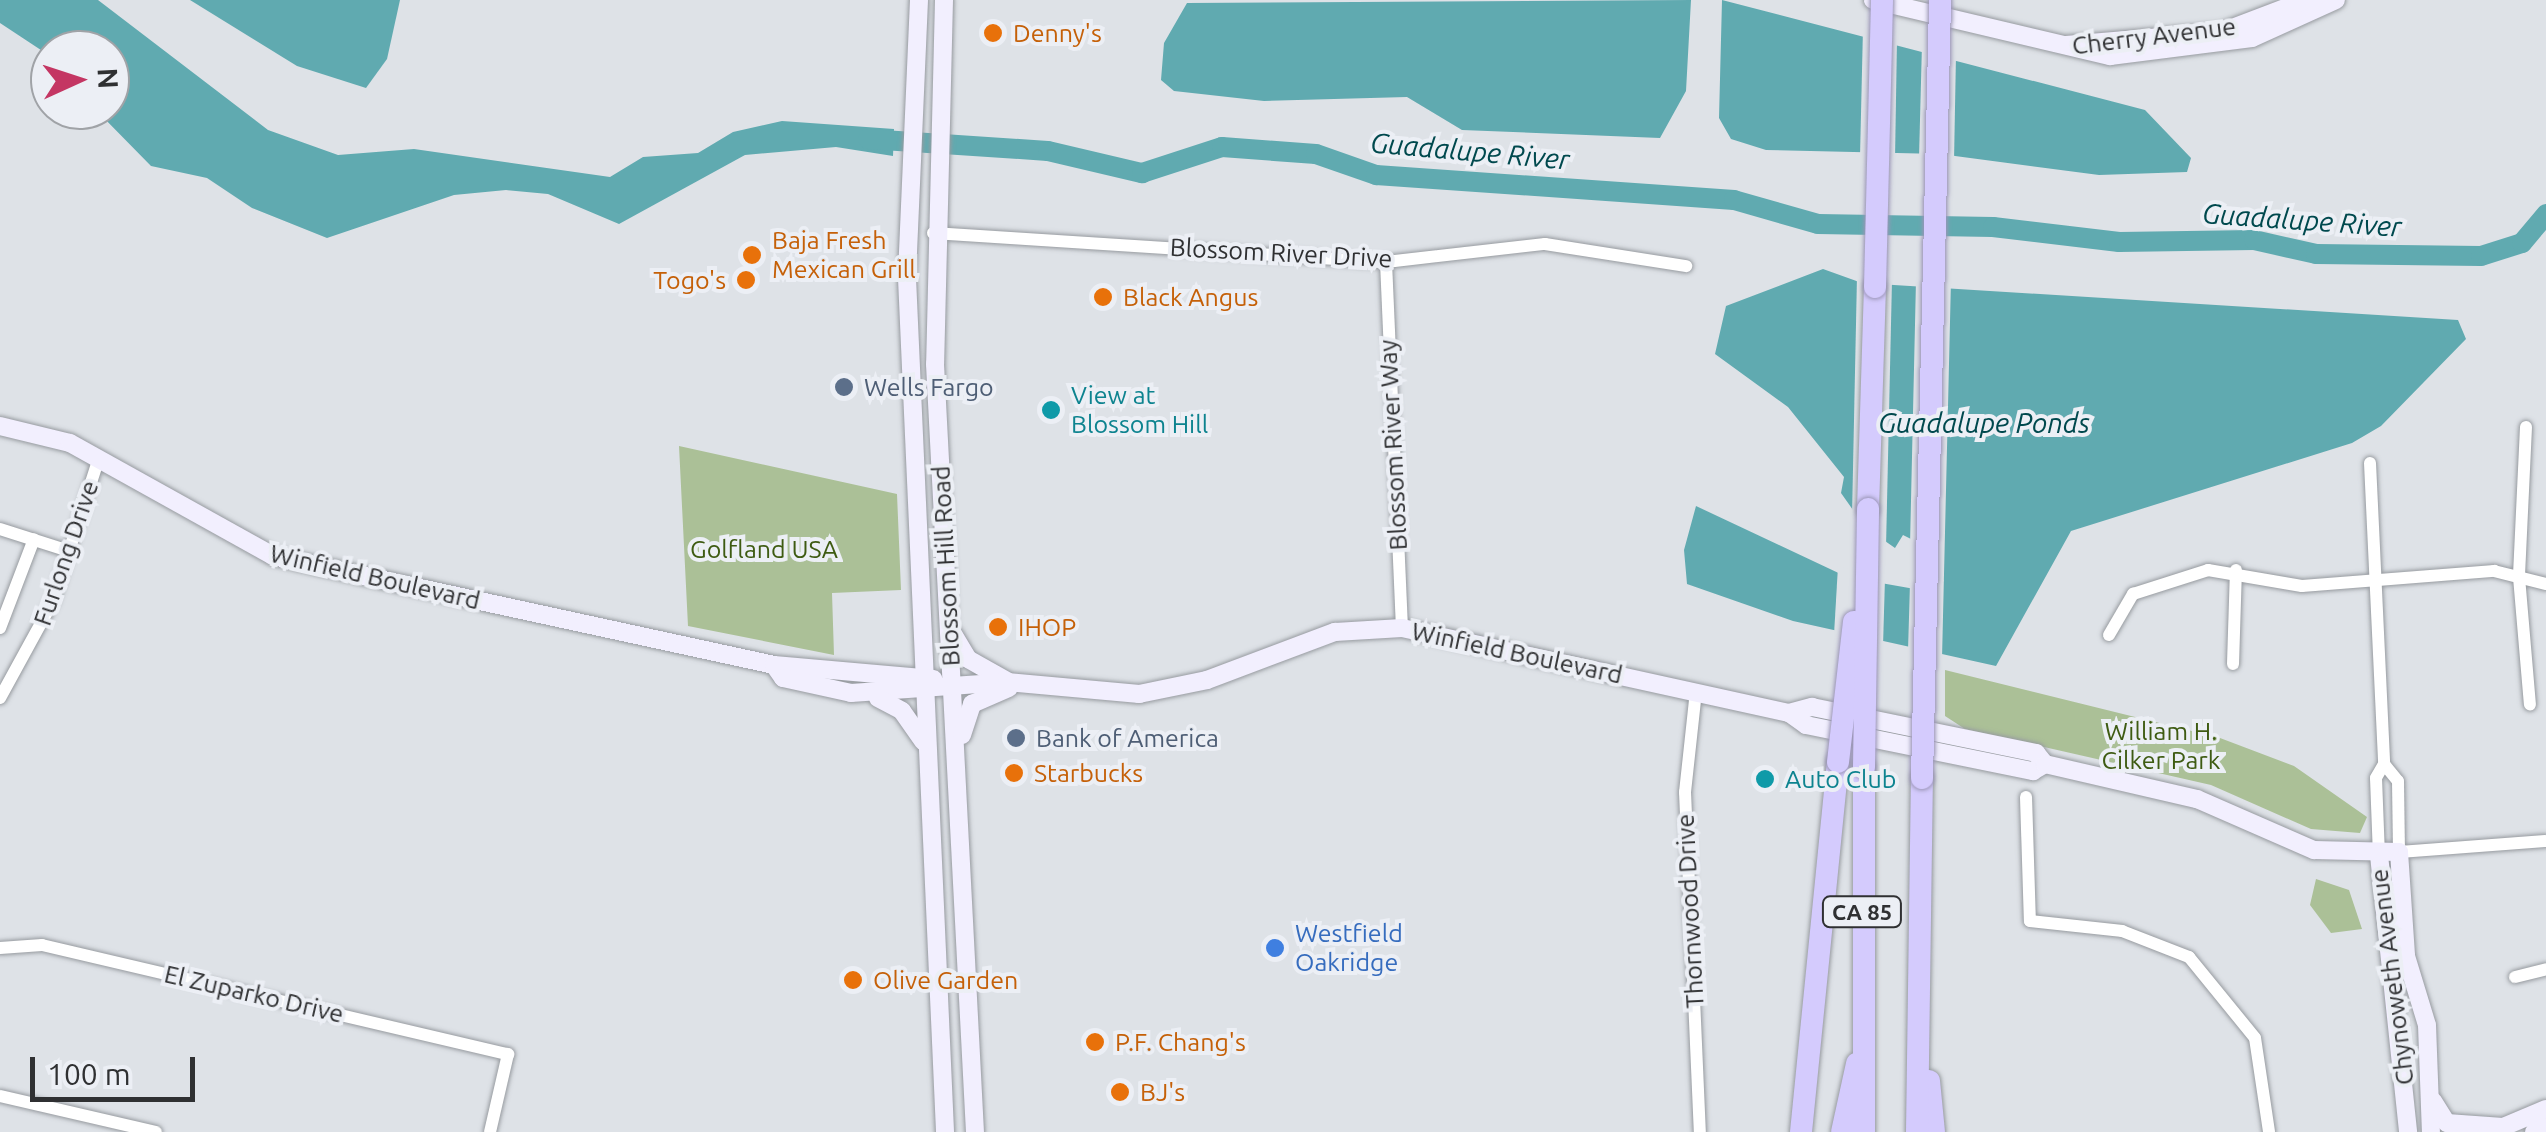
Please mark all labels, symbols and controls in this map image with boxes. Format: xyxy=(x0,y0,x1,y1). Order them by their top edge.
street label: Cherry Avenue xyxy=(2070,11,2238,61)
place label: Denny's xyxy=(1013,18,1102,48)
marker: Denny's xyxy=(982,22,1004,44)
north arrow xyxy=(30,30,130,130)
text: N xyxy=(92,67,124,90)
water label: Guadalupe River xyxy=(1369,126,1571,176)
water label: Guadalupe River xyxy=(2201,196,2403,244)
place label: Baja Fresh Mexican Grill xyxy=(772,226,916,285)
street label: Blossom River Drive xyxy=(1169,232,1393,274)
marker: Baja Fresh Mexican Grill xyxy=(741,244,763,266)
place label: Togo's xyxy=(653,265,726,295)
marker: Togo's xyxy=(735,269,757,291)
place label: Black Angus xyxy=(1123,282,1258,312)
marker: Black Angus xyxy=(1092,286,1114,308)
street label: Blossom River Way xyxy=(1373,339,1413,551)
place label: Wells Fargo xyxy=(864,372,994,402)
marker: Wells Fargo xyxy=(833,376,855,398)
place label: View at Blossom Hill xyxy=(1071,381,1208,440)
marker: View at Blossom Hill xyxy=(1040,399,1062,421)
water label: Guadalupe Ponds xyxy=(1878,406,2090,440)
street label: Blossom Hill Road xyxy=(926,465,966,667)
street label: Furlong Drive xyxy=(27,477,105,629)
park label: Golfland USA xyxy=(690,534,838,564)
street label: Winfield Boulevard xyxy=(267,538,483,616)
place label: IHOP xyxy=(1018,612,1076,642)
marker: IHOP xyxy=(987,616,1009,638)
street label: Winfield Boulevard xyxy=(1409,616,1625,690)
park label: William H. Cilker Park xyxy=(2102,717,2220,776)
place label: Bank of America xyxy=(1036,723,1219,753)
marker: Bank of America xyxy=(1005,727,1027,749)
place label: Starbucks xyxy=(1034,758,1143,788)
marker: Starbucks xyxy=(1003,762,1025,784)
place label: Auto Club xyxy=(1785,764,1896,794)
marker: Auto Club xyxy=(1754,768,1776,790)
street label: Thornwood Drive xyxy=(1670,813,1710,1009)
street label: Chynoweth Avenue xyxy=(2364,867,2420,1087)
road number: CA 85 xyxy=(1820,895,1904,929)
place label: Westfield Oakridge xyxy=(1295,919,1403,978)
marker: Westfield Oakridge xyxy=(1264,937,1286,959)
street label: El Zuparko Drive xyxy=(161,959,347,1029)
place label: Olive Garden xyxy=(873,965,1018,995)
marker: Olive Garden xyxy=(842,969,864,991)
place label: P.F. Chang's xyxy=(1115,1027,1246,1057)
marker: P.F. Chang's xyxy=(1084,1031,1106,1053)
scale bar xyxy=(35,1037,200,1099)
text: 100 m xyxy=(47,1057,131,1091)
place label: BJ's xyxy=(1140,1077,1185,1107)
marker: BJ's xyxy=(1109,1081,1131,1103)

